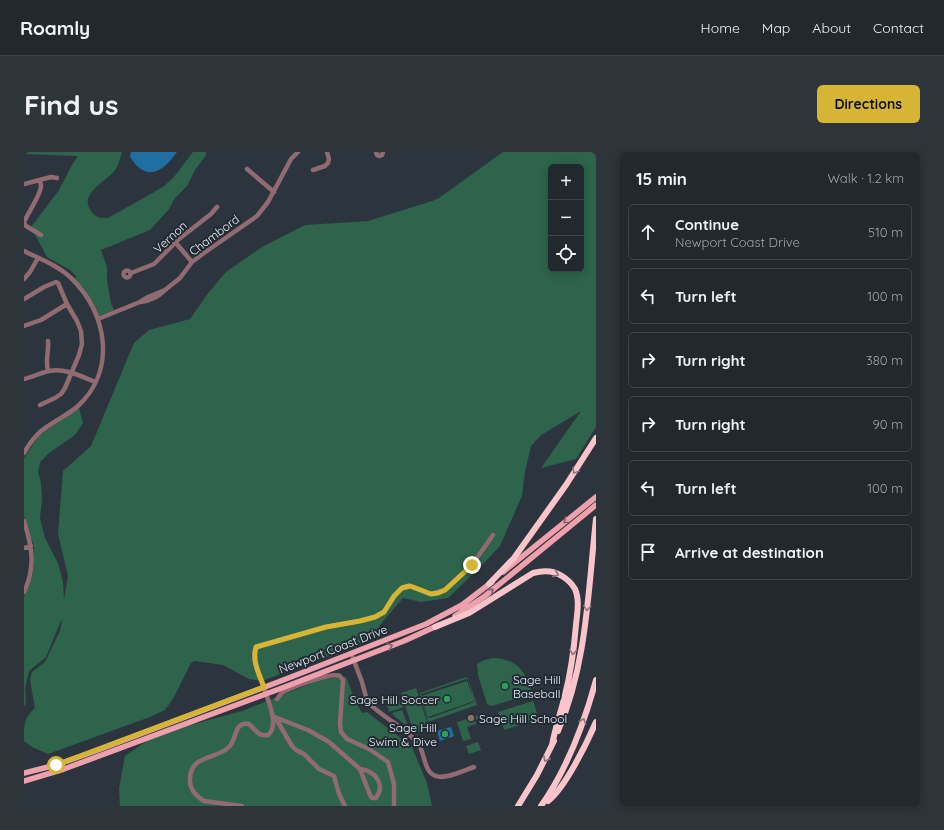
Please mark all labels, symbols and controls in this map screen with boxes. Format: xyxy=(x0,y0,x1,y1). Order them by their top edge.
text: Roamly xyxy=(20,16,90,40)
text: Home xyxy=(701,19,740,37)
text: Map xyxy=(762,19,790,37)
text: About xyxy=(812,19,851,37)
text: Contact xyxy=(873,19,924,37)
button: Directions xyxy=(817,85,920,123)
text: Find us xyxy=(24,87,118,122)
map controls xyxy=(548,164,584,272)
button: + xyxy=(548,164,584,200)
text: 15 min xyxy=(636,168,687,189)
text: Walk · 1.2 km xyxy=(827,170,904,186)
button: − xyxy=(548,200,584,236)
street label: Chambord xyxy=(186,211,242,259)
text: Continue xyxy=(675,215,739,234)
street label: Vernon xyxy=(150,218,190,256)
icon: ahead xyxy=(637,221,659,243)
text: 510 m xyxy=(868,224,903,240)
text: Newport Coast Drive xyxy=(675,234,800,250)
button: locate xyxy=(548,236,584,272)
icon: left xyxy=(637,285,659,307)
text: Turn left xyxy=(675,287,737,306)
text: 100 m xyxy=(867,288,903,304)
icon: right xyxy=(637,349,659,371)
text: Turn right xyxy=(675,351,746,370)
text: 380 m xyxy=(866,352,903,368)
icon: right xyxy=(637,413,659,435)
text: Turn right xyxy=(675,415,746,434)
text: 90 m xyxy=(873,416,903,432)
one-way arrow xyxy=(572,467,580,474)
icon: left xyxy=(637,477,659,499)
text: Turn left xyxy=(675,479,737,498)
text: 100 m xyxy=(867,480,903,496)
one-way arrow xyxy=(563,517,570,524)
icon: arrive xyxy=(637,541,659,563)
text: Arrive at destination xyxy=(675,543,824,562)
route end xyxy=(463,556,481,574)
one-way arrow xyxy=(553,569,560,577)
one-way arrow xyxy=(487,589,494,596)
one-way arrow xyxy=(583,605,592,611)
street label: Newport Coast Drive xyxy=(277,621,390,677)
one-way arrow xyxy=(386,642,393,651)
one-way arrow xyxy=(569,649,578,655)
place label: Sage Hill Baseball xyxy=(513,672,561,701)
marker: Sage Hill Baseball xyxy=(500,681,510,691)
place label: Sage Hill Soccer xyxy=(350,692,439,707)
marker: Sage Hill Soccer xyxy=(442,694,452,704)
place label: Sage Hill School xyxy=(479,711,567,726)
marker: Sage Hill School xyxy=(466,713,476,723)
one-way arrow xyxy=(579,718,587,725)
place label: Sage Hill Swim & Dive xyxy=(369,720,437,749)
marker: Sage Hill Swim & Dive xyxy=(440,729,450,739)
one-way arrow xyxy=(543,755,550,762)
route start xyxy=(47,756,65,774)

